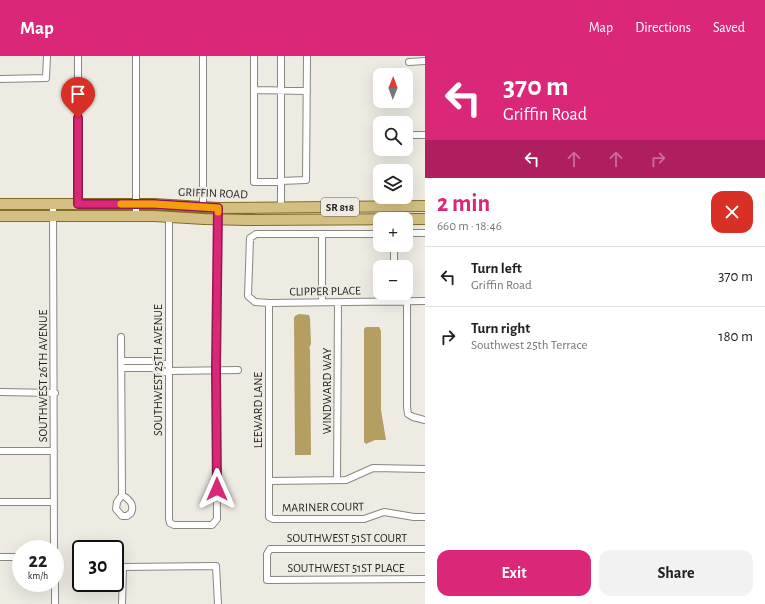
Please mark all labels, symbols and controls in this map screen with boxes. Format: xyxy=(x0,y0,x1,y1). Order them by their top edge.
text: Map xyxy=(20,19,54,38)
text: Map xyxy=(589,21,613,35)
text: Directions xyxy=(635,21,691,35)
text: Saved xyxy=(713,21,745,35)
north arrow xyxy=(373,68,413,108)
map controls xyxy=(373,68,413,300)
icon: left xyxy=(437,72,489,124)
text: 370 m xyxy=(503,73,569,101)
pin xyxy=(61,77,95,118)
icon: arrive xyxy=(67,83,89,105)
text: Griffin Road xyxy=(503,106,587,124)
button: search xyxy=(373,116,413,156)
icon: left xyxy=(521,148,543,170)
icon: ahead xyxy=(563,148,585,170)
icon: ahead xyxy=(605,148,627,170)
icon: right xyxy=(647,148,669,170)
button: layers xyxy=(373,164,413,204)
street label: GRIFFIN ROAD xyxy=(178,186,248,200)
button: close xyxy=(711,191,753,233)
text: 2 min xyxy=(437,192,490,216)
road number: SR 818 xyxy=(321,198,359,216)
button: + xyxy=(373,212,413,252)
text: 660 m · 18:46 xyxy=(437,220,502,233)
button: − xyxy=(373,260,413,300)
text: Turn left xyxy=(471,261,522,276)
icon: left xyxy=(437,266,459,288)
text: 370 m xyxy=(718,269,753,284)
text: Griffin Road xyxy=(471,279,532,292)
street label: CLIPPER PLACE xyxy=(289,284,361,298)
street label: SOUTHWEST 25TH AVENUE xyxy=(152,304,164,436)
street label: SOUTHWEST 26TH AVENUE xyxy=(37,310,49,442)
text: Turn right xyxy=(471,321,530,336)
icon: right xyxy=(437,326,459,348)
text: 180 m xyxy=(718,329,753,344)
text: Southwest 25th Terrace xyxy=(471,339,587,352)
street label: WINDWARD WAY xyxy=(321,347,333,434)
street label: LEEWARD LANE xyxy=(252,372,264,448)
position arrow xyxy=(196,468,238,510)
street label: MARINER COURT xyxy=(282,500,364,514)
street label: SOUTHWEST 51ST COURT xyxy=(287,532,407,544)
speed limit sign: 30 xyxy=(72,540,124,592)
button: Exit xyxy=(437,550,591,596)
button: Share xyxy=(599,550,753,596)
text: 22 xyxy=(29,551,47,571)
street label: SOUTHWEST 51ST PLACE xyxy=(287,562,405,574)
text: km/h xyxy=(28,571,48,581)

